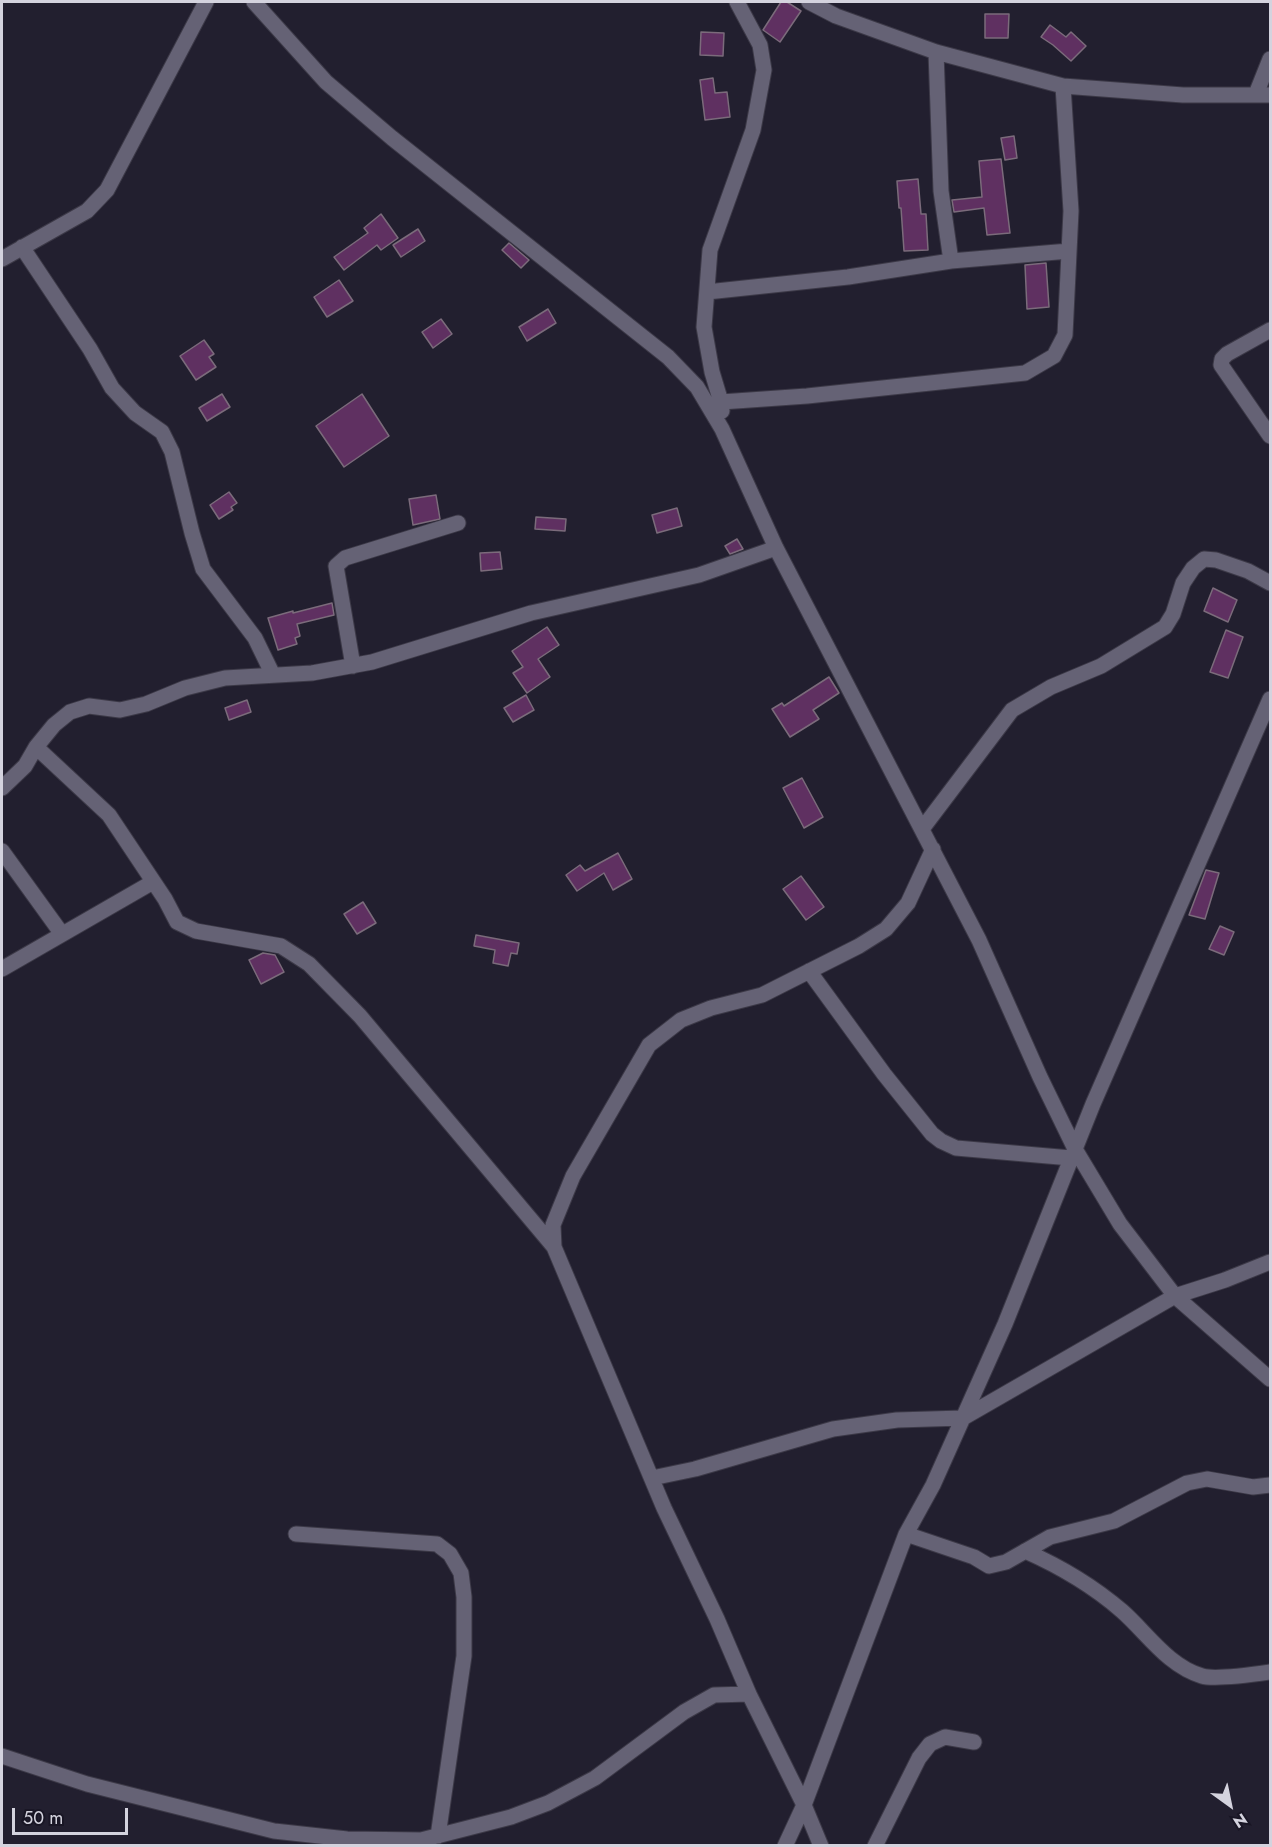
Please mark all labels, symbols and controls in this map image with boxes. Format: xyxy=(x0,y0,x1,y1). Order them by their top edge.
north arrow xyxy=(1200,1775,1260,1835)
scale bar xyxy=(15,1796,130,1834)
text: 50 m xyxy=(23,1805,63,1831)
text: N xyxy=(1228,1807,1252,1834)

